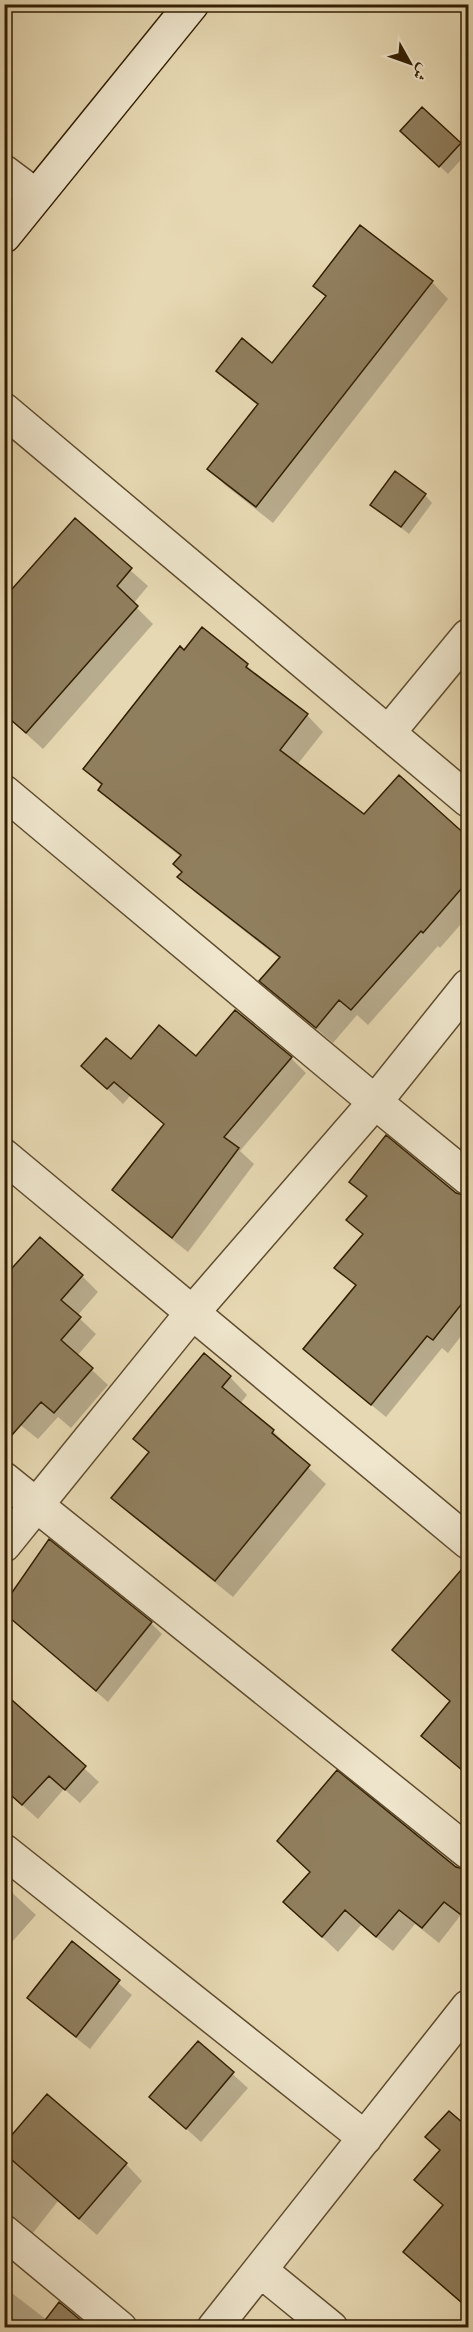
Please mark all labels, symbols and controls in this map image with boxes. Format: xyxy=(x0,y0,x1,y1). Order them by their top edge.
north arrow xyxy=(380,33,440,93)
text: ش xyxy=(408,59,434,85)

